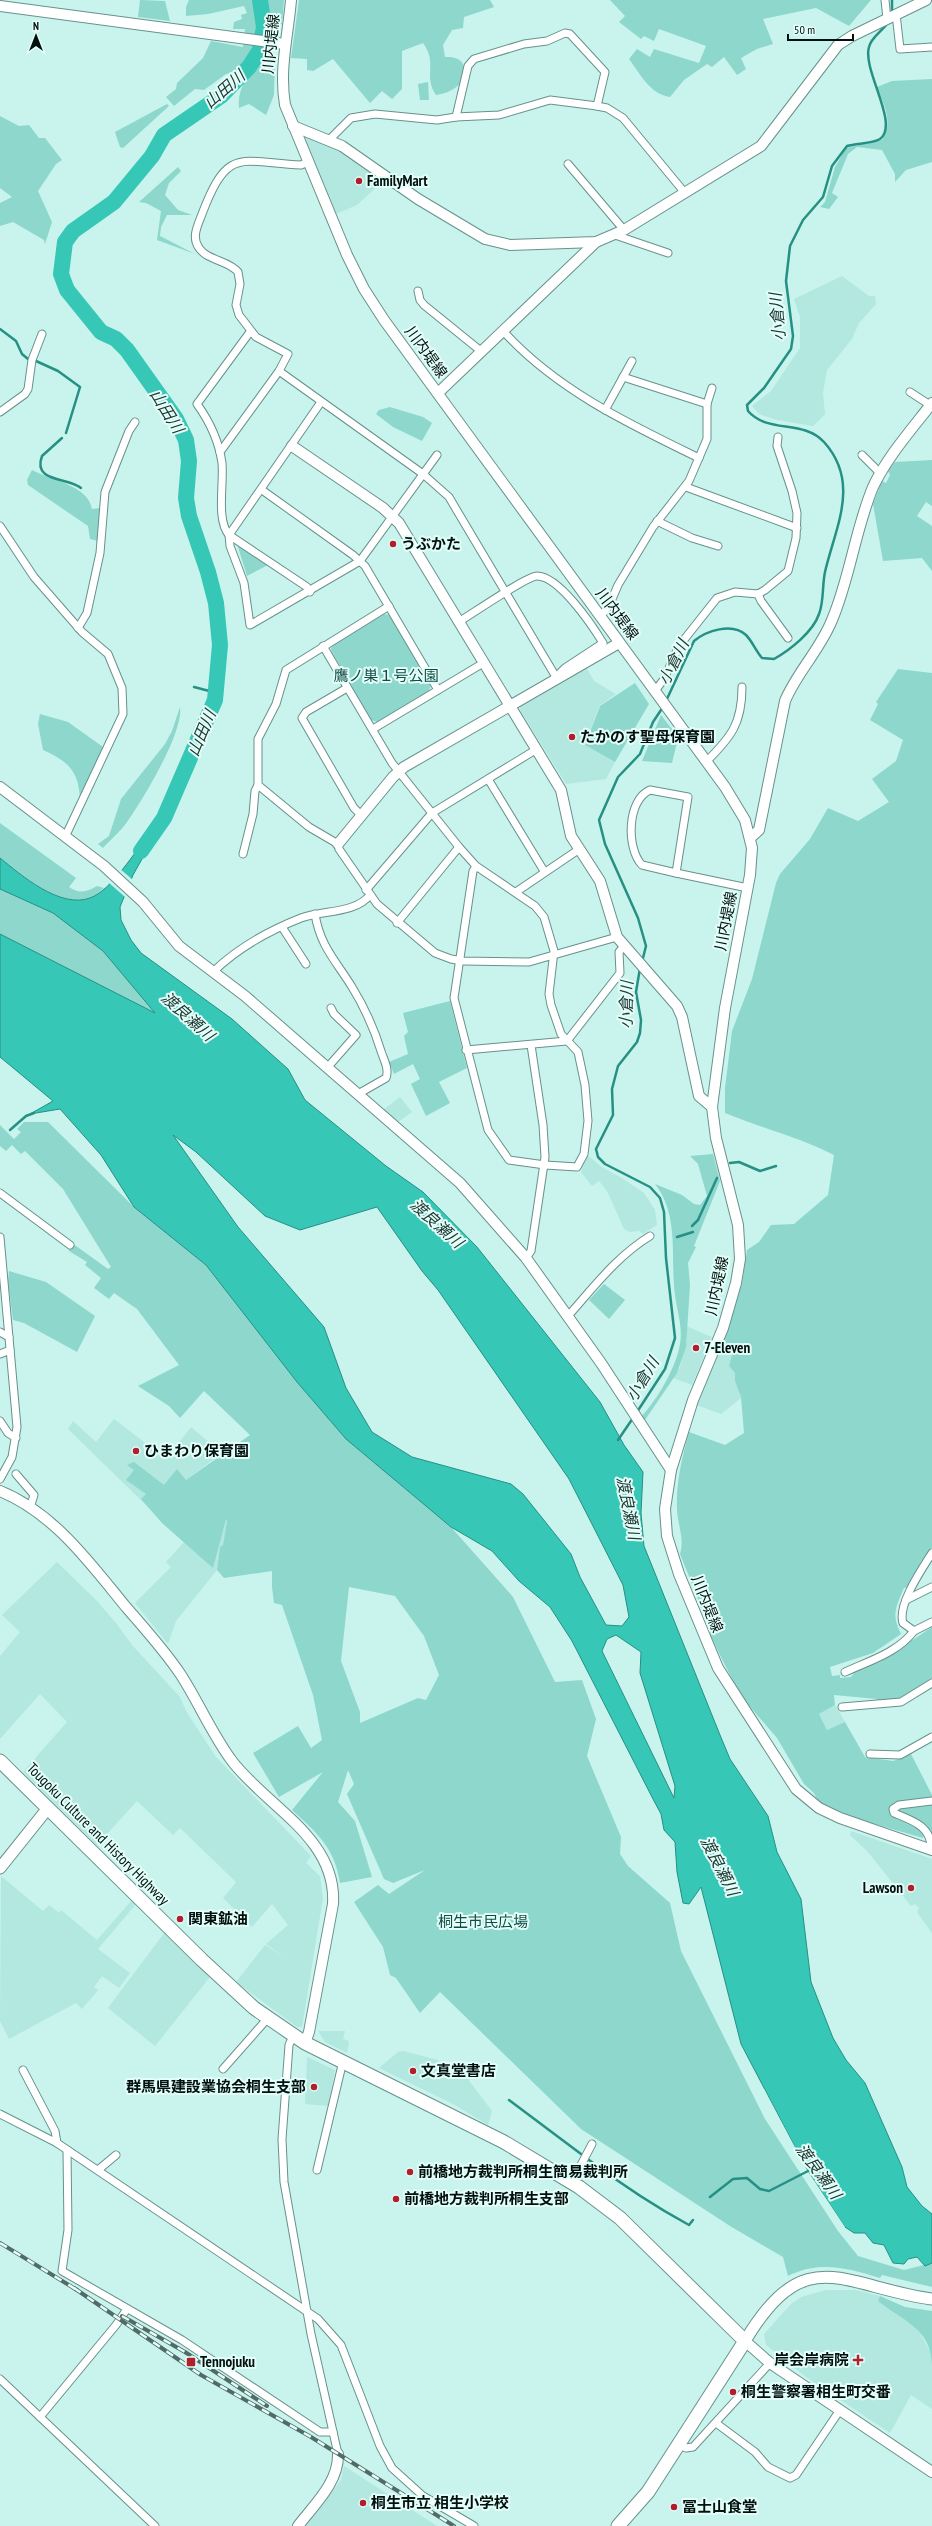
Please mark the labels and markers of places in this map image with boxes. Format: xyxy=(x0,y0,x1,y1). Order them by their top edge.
place label: FamilyMart xyxy=(367,171,428,190)
marker: FamilyMart xyxy=(354,176,364,186)
place label: うぶかた xyxy=(401,534,461,553)
marker: うぶかた xyxy=(388,539,398,549)
place label: たかのす聖母保育園 xyxy=(580,727,715,746)
marker: たかのす聖母保育園 xyxy=(567,732,577,742)
place label: 7-Eleven xyxy=(704,1338,751,1357)
marker: 7-Eleven xyxy=(691,1343,701,1353)
place label: ひまわり保育園 xyxy=(144,1441,249,1460)
marker: ひまわり保育園 xyxy=(131,1446,141,1456)
place label: Lawson xyxy=(863,1878,903,1897)
marker: Lawson xyxy=(906,1883,916,1893)
place label: 関東鉱油 xyxy=(188,1909,248,1928)
marker: 関東鉱油 xyxy=(175,1914,185,1924)
place label: 文真堂書店 xyxy=(421,2061,496,2080)
marker: 文真堂書店 xyxy=(408,2066,418,2076)
place label: 群馬県建設業協会桐生支部 xyxy=(126,2077,306,2096)
marker: 群馬県建設業協会桐生支部 xyxy=(309,2082,319,2092)
place label: 前橋地方裁判所桐生簡易裁判所 xyxy=(418,2162,628,2181)
marker: 前橋地方裁判所桐生簡易裁判所 xyxy=(405,2167,415,2177)
place label: 前橋地方裁判所桐生支部 xyxy=(404,2189,569,2208)
marker: 前橋地方裁判所桐生支部 xyxy=(391,2194,401,2204)
place label: 岸会岸病院 xyxy=(774,2350,849,2369)
place label: Tennojuku xyxy=(200,2352,255,2371)
marker: 岸会岸病院 xyxy=(852,2354,864,2366)
marker: Tennojuku xyxy=(185,2356,197,2368)
place label: 桐生警察署相生町交番 xyxy=(741,2382,891,2401)
marker: 桐生警察署相生町交番 xyxy=(728,2387,738,2397)
place label: 桐生市立 相生小学校 xyxy=(371,2493,509,2512)
place label: 冨士山食堂 xyxy=(682,2497,757,2516)
marker: 桐生市立 相生小学校 xyxy=(358,2498,368,2508)
marker: 冨士山食堂 xyxy=(669,2502,679,2512)

